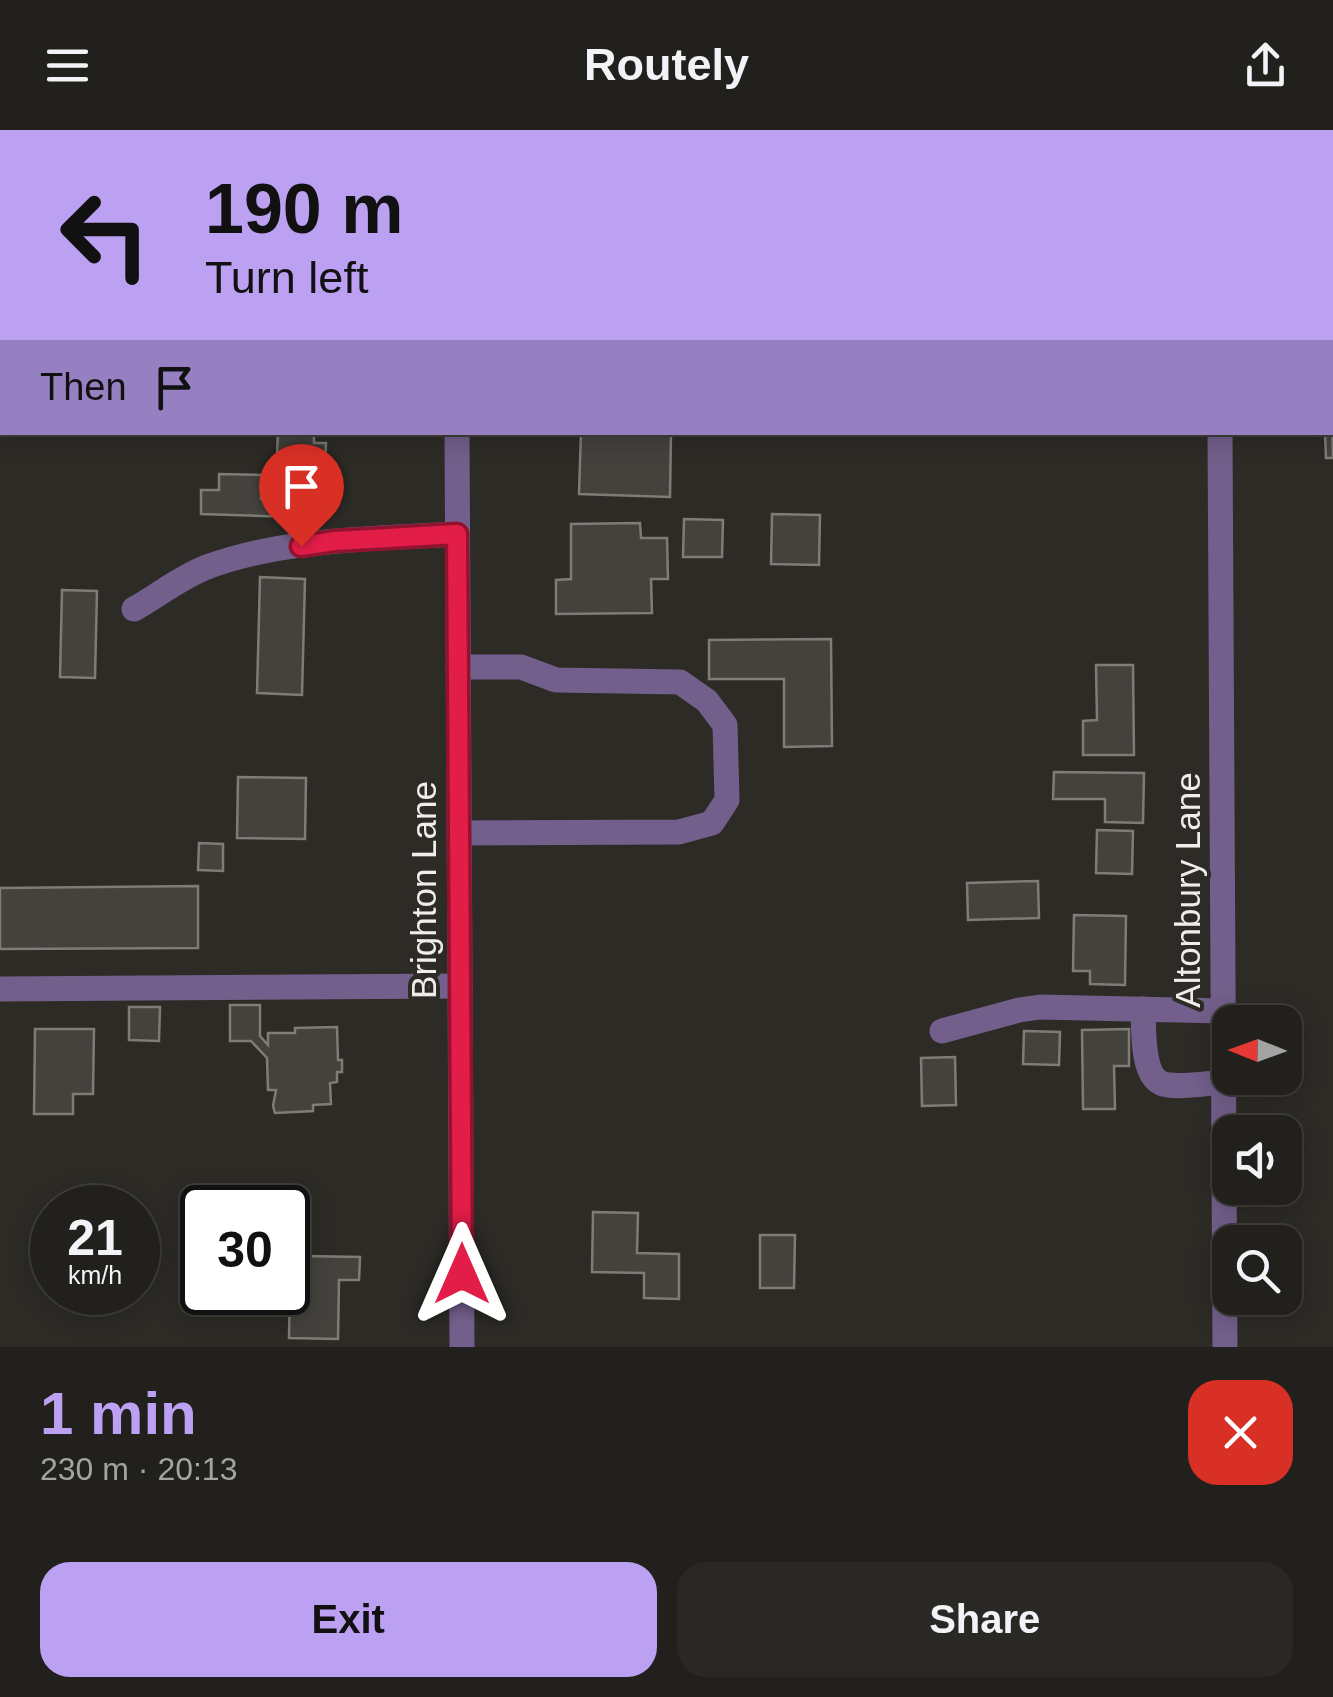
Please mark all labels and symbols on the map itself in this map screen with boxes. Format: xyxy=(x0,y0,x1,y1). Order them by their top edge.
pin xyxy=(259,444,344,547)
street label: Altonbury Lane xyxy=(1168,772,1207,1008)
street label: Brighton Lane xyxy=(404,781,443,999)
north arrow xyxy=(1212,1005,1302,1095)
speed limit sign: 30 xyxy=(180,1185,310,1315)
position arrow xyxy=(410,1222,514,1326)

